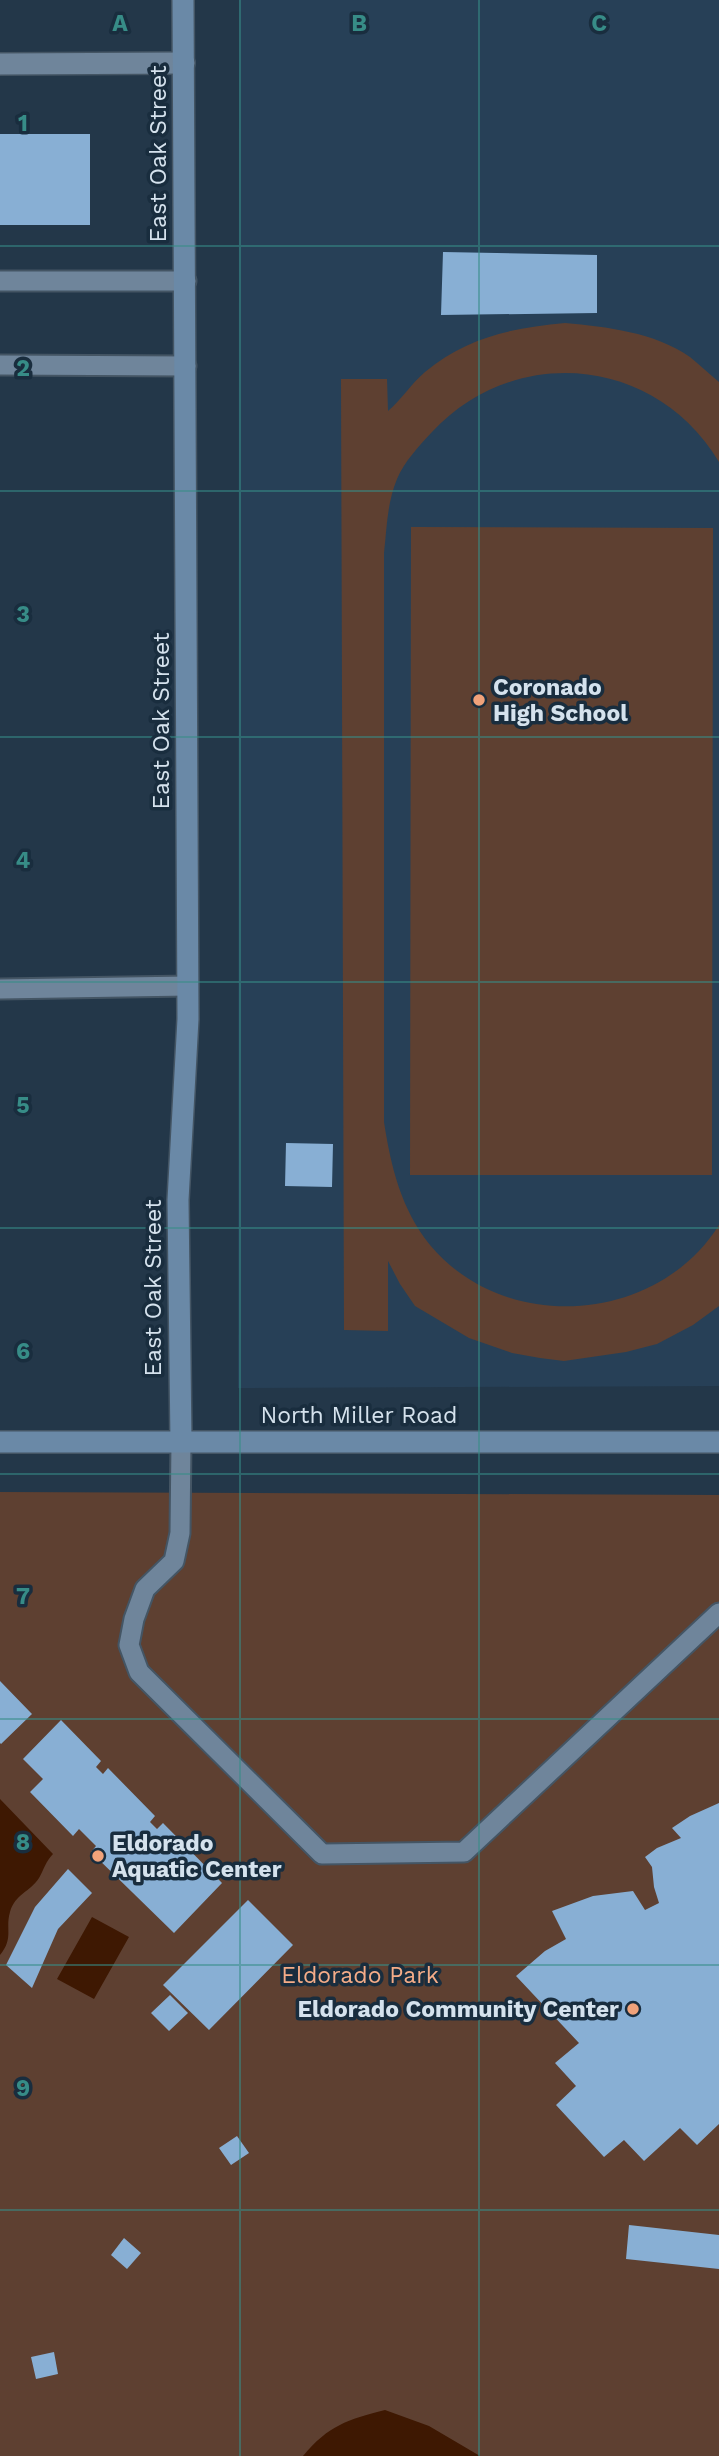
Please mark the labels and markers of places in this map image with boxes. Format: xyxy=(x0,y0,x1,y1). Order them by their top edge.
place label: Coronado High School xyxy=(493,674,628,727)
marker: Coronado High School xyxy=(471,692,487,708)
place label: Eldorado Aquatic Center xyxy=(112,1830,282,1883)
marker: Eldorado Aquatic Center xyxy=(90,1848,106,1864)
place label: Eldorado Community Center xyxy=(298,1996,619,2023)
marker: Eldorado Community Center xyxy=(625,2001,641,2017)

